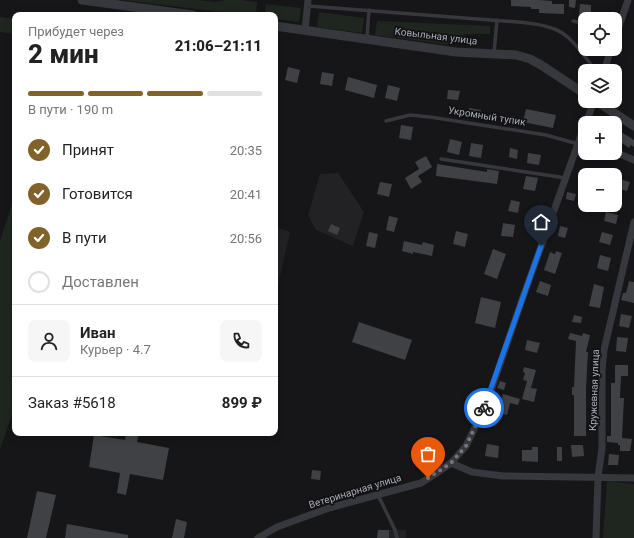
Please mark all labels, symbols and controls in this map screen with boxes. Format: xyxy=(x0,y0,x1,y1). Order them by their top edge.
map controls xyxy=(578,12,622,212)
button: locate xyxy=(578,12,622,56)
text: Прибудет через xyxy=(28,24,124,39)
street label: Ковыльная улица xyxy=(394,25,478,47)
text: 21:06–21:11 xyxy=(175,37,262,55)
text: 2 мин xyxy=(28,39,99,69)
button: layers xyxy=(578,64,622,108)
text: В пути · 190 m xyxy=(28,102,113,117)
street label: Укромный тупик xyxy=(447,104,527,128)
button: + xyxy=(578,116,622,160)
icon: check xyxy=(28,139,50,161)
text: Принят xyxy=(62,141,114,159)
text: 20:35 xyxy=(230,143,262,158)
button: − xyxy=(578,168,622,212)
icon: check xyxy=(28,183,50,205)
text: Готовится xyxy=(62,185,133,203)
text: 20:41 xyxy=(230,187,262,202)
pin xyxy=(524,205,558,246)
icon: home xyxy=(530,211,552,233)
icon: check xyxy=(28,227,50,249)
text: В пути xyxy=(62,229,107,247)
text: 20:56 xyxy=(230,231,262,246)
text: Доставлен xyxy=(62,273,139,291)
button: person xyxy=(28,320,70,362)
button: phone xyxy=(220,320,262,362)
text: Иван xyxy=(80,324,116,342)
text: Курьер · 4.7 xyxy=(80,342,151,357)
street label: Кружевная улица xyxy=(587,349,601,431)
courier xyxy=(464,388,504,428)
text: Заказ #5618 xyxy=(28,394,116,412)
text: 899 ₽ xyxy=(222,394,262,412)
icon: bike xyxy=(473,397,495,419)
pin xyxy=(411,437,445,478)
icon: bag xyxy=(417,443,439,465)
street label: Ветеринарная улица xyxy=(307,472,403,510)

